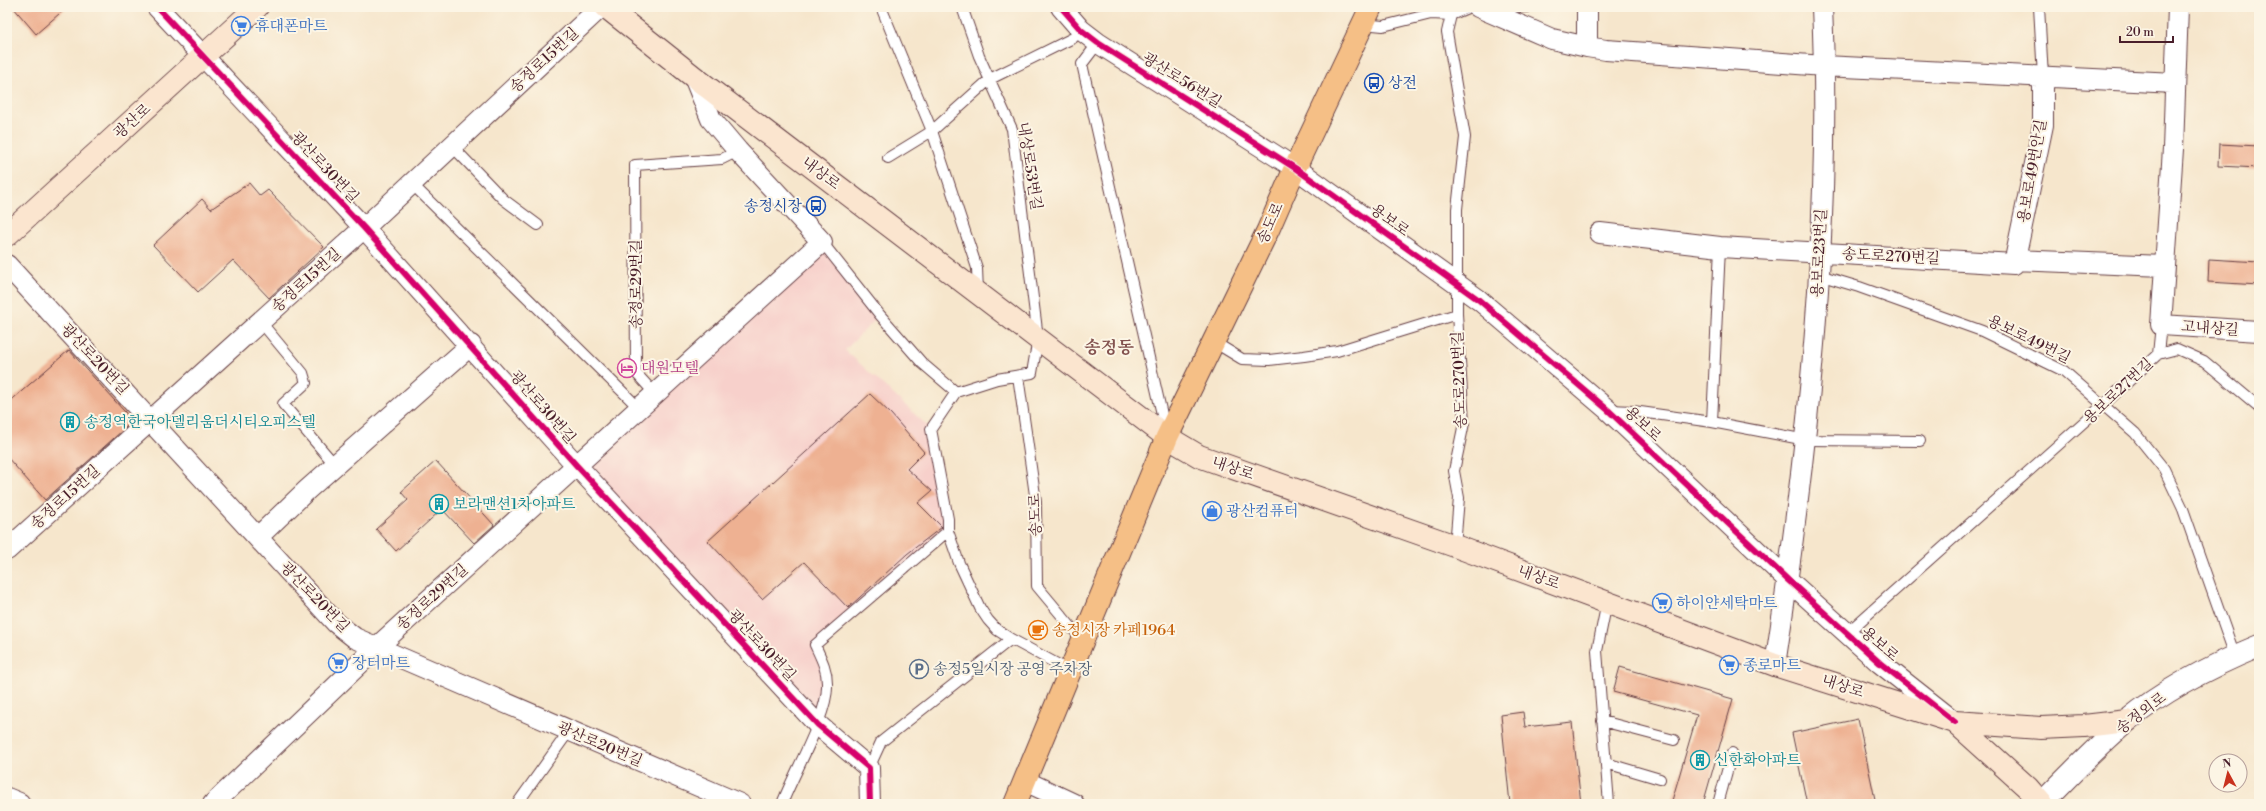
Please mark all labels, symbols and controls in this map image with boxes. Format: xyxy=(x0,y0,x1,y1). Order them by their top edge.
supermarket icon: 휴대폰마트 xyxy=(230,15,252,37)
place label: 휴대폰마트 xyxy=(255,17,328,36)
scale bar xyxy=(2120,18,2173,44)
street label: 송정로15번길 xyxy=(506,24,583,97)
text: 20 m xyxy=(2126,25,2154,40)
street label: 광산로56번길 xyxy=(1139,49,1225,112)
bus stop icon: 상전 xyxy=(1363,72,1385,94)
place label: 상전 xyxy=(1388,74,1417,93)
street label: 광산로 xyxy=(110,99,155,143)
street label: 용보로49번안길 xyxy=(2014,118,2051,224)
street label: 내상로53번길 xyxy=(1013,121,1046,212)
street label: 광산로30번길 xyxy=(287,128,363,207)
street label: 내상로 xyxy=(798,153,844,194)
bus stop icon: 송정시장 xyxy=(805,195,827,217)
place label: 송정시장 xyxy=(744,197,803,216)
street label: 송도로 xyxy=(1253,199,1288,247)
street label: 용보로 xyxy=(1367,200,1413,241)
street label: 용보로23번길 xyxy=(1808,208,1831,298)
street label: 송정로29번길 xyxy=(627,239,646,329)
street label: 송정로15번길 xyxy=(268,244,345,317)
street label: 송도로270번길 xyxy=(1841,244,1940,269)
street label: 용보로49번길 xyxy=(1984,311,2074,368)
street label: 고내상길 xyxy=(2180,317,2240,340)
street label: 광산로20번길 xyxy=(57,320,133,399)
street label: 송도로270번길 xyxy=(1448,331,1471,429)
district label: 송정동 xyxy=(1084,337,1134,359)
street label: 용보로27번길 xyxy=(2079,354,2157,428)
hotel icon: 대원모텔 xyxy=(616,357,638,379)
place label: 대원모텔 xyxy=(641,359,699,378)
street label: 광산로30번길 xyxy=(506,367,580,448)
street label: 용보로 xyxy=(1620,403,1665,446)
building icon: 송정역한국아델리움더시티오피스텔 xyxy=(59,411,81,433)
place label: 송정역한국아델리움더시티오피스텔 xyxy=(84,413,316,432)
street label: 내상로 xyxy=(1209,452,1257,485)
street label: 송정로15번길 xyxy=(27,461,104,534)
street label: 송도로 xyxy=(1025,492,1046,537)
building icon: 보라맨션1차아파트 xyxy=(428,493,450,515)
place label: 보라맨션1차아파트 xyxy=(453,495,576,514)
shop icon: 광산컴퓨터 xyxy=(1201,500,1223,522)
place label: 광산컴퓨터 xyxy=(1226,502,1298,521)
street label: 광산로20번길 xyxy=(276,558,353,637)
street label: 송정로29번길 xyxy=(393,560,472,635)
street label: 내상로 xyxy=(1515,561,1563,594)
supermarket icon: 하이얀세탁마트 xyxy=(1651,592,1673,614)
place label: 하이얀세탁마트 xyxy=(1676,594,1778,613)
street label: 광산로30번길 xyxy=(724,606,800,685)
cafe icon: 송정시장 카페1964 xyxy=(1027,619,1049,641)
place label: 송정시장 카페1964 xyxy=(1052,621,1175,640)
street label: 용보로 xyxy=(1857,623,1903,666)
supermarket icon: 장터마트 xyxy=(327,652,349,674)
place label: 장터마트 xyxy=(352,654,410,673)
supermarket icon: 종로마트 xyxy=(1718,654,1740,676)
place label: 종로마트 xyxy=(1743,656,1801,675)
parking icon: 송정5일시장 공영 주차장 xyxy=(908,658,930,680)
place label: 송정5일시장 공영 주차장 xyxy=(933,660,1093,679)
street label: 내상로 xyxy=(1819,671,1867,702)
street label: 송정외로 xyxy=(2112,688,2171,738)
street label: 광산로20번길 xyxy=(554,718,645,771)
building icon: 신한화아파트 xyxy=(1689,749,1711,771)
place label: 신한화아파트 xyxy=(1714,751,1801,770)
north arrow xyxy=(2208,753,2248,793)
text: N xyxy=(2222,757,2232,772)

